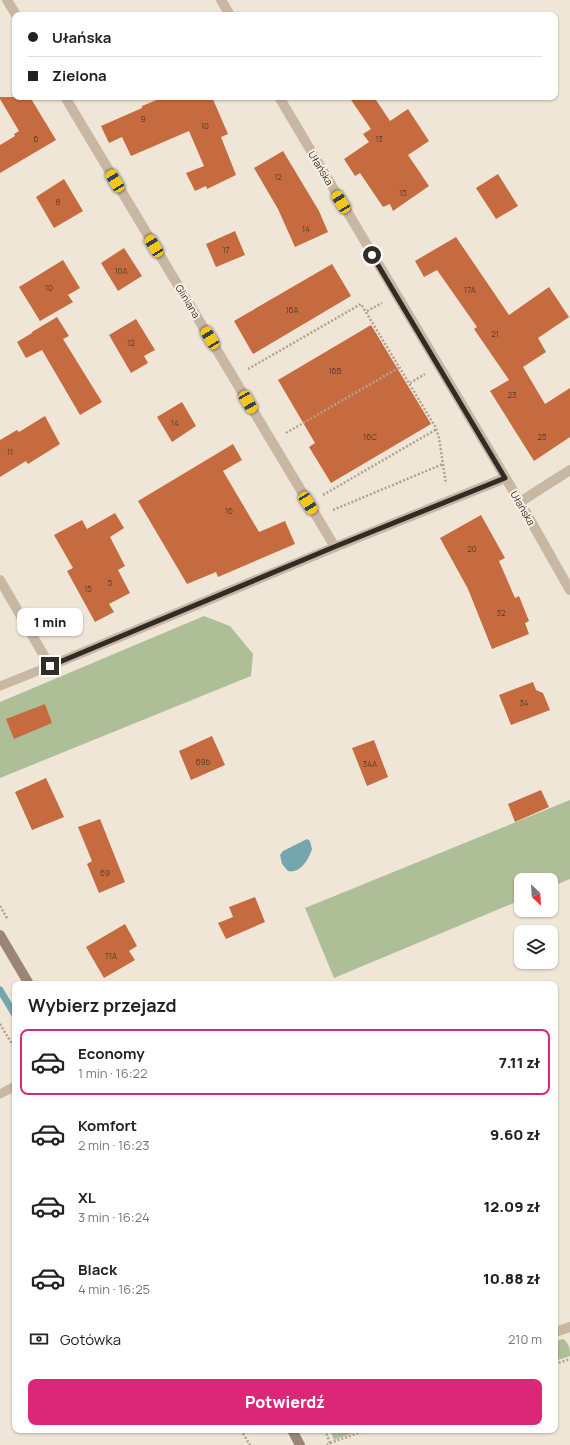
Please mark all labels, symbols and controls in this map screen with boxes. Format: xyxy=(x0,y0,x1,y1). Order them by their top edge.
text: Ułańska xyxy=(52,27,111,48)
text: Zielona xyxy=(52,65,107,86)
house number: 9 xyxy=(141,113,146,124)
house number: 10 xyxy=(201,120,209,131)
house number: 6 xyxy=(34,133,39,144)
house number: 13 xyxy=(375,133,383,144)
street label: Ułańska xyxy=(305,148,337,188)
car xyxy=(104,168,126,194)
house number: 12 xyxy=(274,171,282,182)
house number: 15 xyxy=(399,187,407,198)
car xyxy=(330,189,352,215)
house number: 8 xyxy=(56,196,61,207)
house number: 14 xyxy=(302,223,310,234)
car xyxy=(143,233,165,259)
house number: 17 xyxy=(222,244,230,255)
route start xyxy=(363,246,381,264)
house number: 10A xyxy=(114,265,128,276)
house number: 10 xyxy=(45,282,53,293)
street label: Gliniana xyxy=(172,282,204,320)
house number: 17A xyxy=(464,284,476,295)
house number: 16A xyxy=(285,304,299,315)
car xyxy=(199,325,221,351)
house number: 21 xyxy=(491,328,499,339)
house number: 12 xyxy=(127,337,135,348)
house number: 16B xyxy=(329,365,342,376)
car xyxy=(237,389,259,415)
house number: 23 xyxy=(508,389,516,400)
house number: 14 xyxy=(171,417,179,428)
house number: 16C xyxy=(363,431,377,442)
house number: 25 xyxy=(537,431,547,442)
house number: 11 xyxy=(7,446,13,457)
street label: Ułańska xyxy=(507,488,539,528)
car xyxy=(297,490,319,516)
house number: 16 xyxy=(225,505,233,516)
house number: 20 xyxy=(467,543,477,554)
house number: 5 xyxy=(108,577,113,588)
house number: 15 xyxy=(84,583,92,594)
house number: 32 xyxy=(497,607,506,618)
callout: 1 min xyxy=(17,608,83,636)
text: 1 min xyxy=(34,613,66,631)
route end xyxy=(41,657,59,675)
house number: 34 xyxy=(519,697,529,708)
house number: 69b xyxy=(196,756,211,767)
house number: 34A xyxy=(363,758,377,769)
house number: 69 xyxy=(100,867,110,878)
north arrow xyxy=(514,873,558,917)
map controls xyxy=(514,873,558,969)
button: layers xyxy=(514,925,558,969)
house number: 71A xyxy=(105,950,117,961)
text: Wybierz przejazd xyxy=(28,993,177,1017)
text: Economy xyxy=(78,1043,145,1064)
icon: car xyxy=(30,1044,66,1080)
text: 7.11 zł xyxy=(499,1052,540,1073)
text: 1 min · 16:22 xyxy=(78,1064,147,1082)
text: Komfort xyxy=(78,1115,137,1136)
icon: car xyxy=(30,1116,66,1152)
text: 9.60 zł xyxy=(490,1124,540,1145)
text: 2 min · 16:23 xyxy=(78,1136,150,1154)
text: XL xyxy=(78,1187,96,1208)
icon: car xyxy=(30,1188,66,1224)
text: 12.09 zł xyxy=(483,1196,540,1217)
text: 3 min · 16:24 xyxy=(78,1208,150,1226)
text: Black xyxy=(78,1259,117,1280)
icon: car xyxy=(30,1260,66,1296)
text: 10.88 zł xyxy=(483,1268,540,1289)
text: 4 min · 16:25 xyxy=(78,1280,150,1298)
icon: cash xyxy=(28,1328,50,1350)
text: Gotówka xyxy=(60,1329,121,1350)
text: 210 m xyxy=(508,1330,542,1348)
button: Potwierdź xyxy=(28,1379,542,1425)

